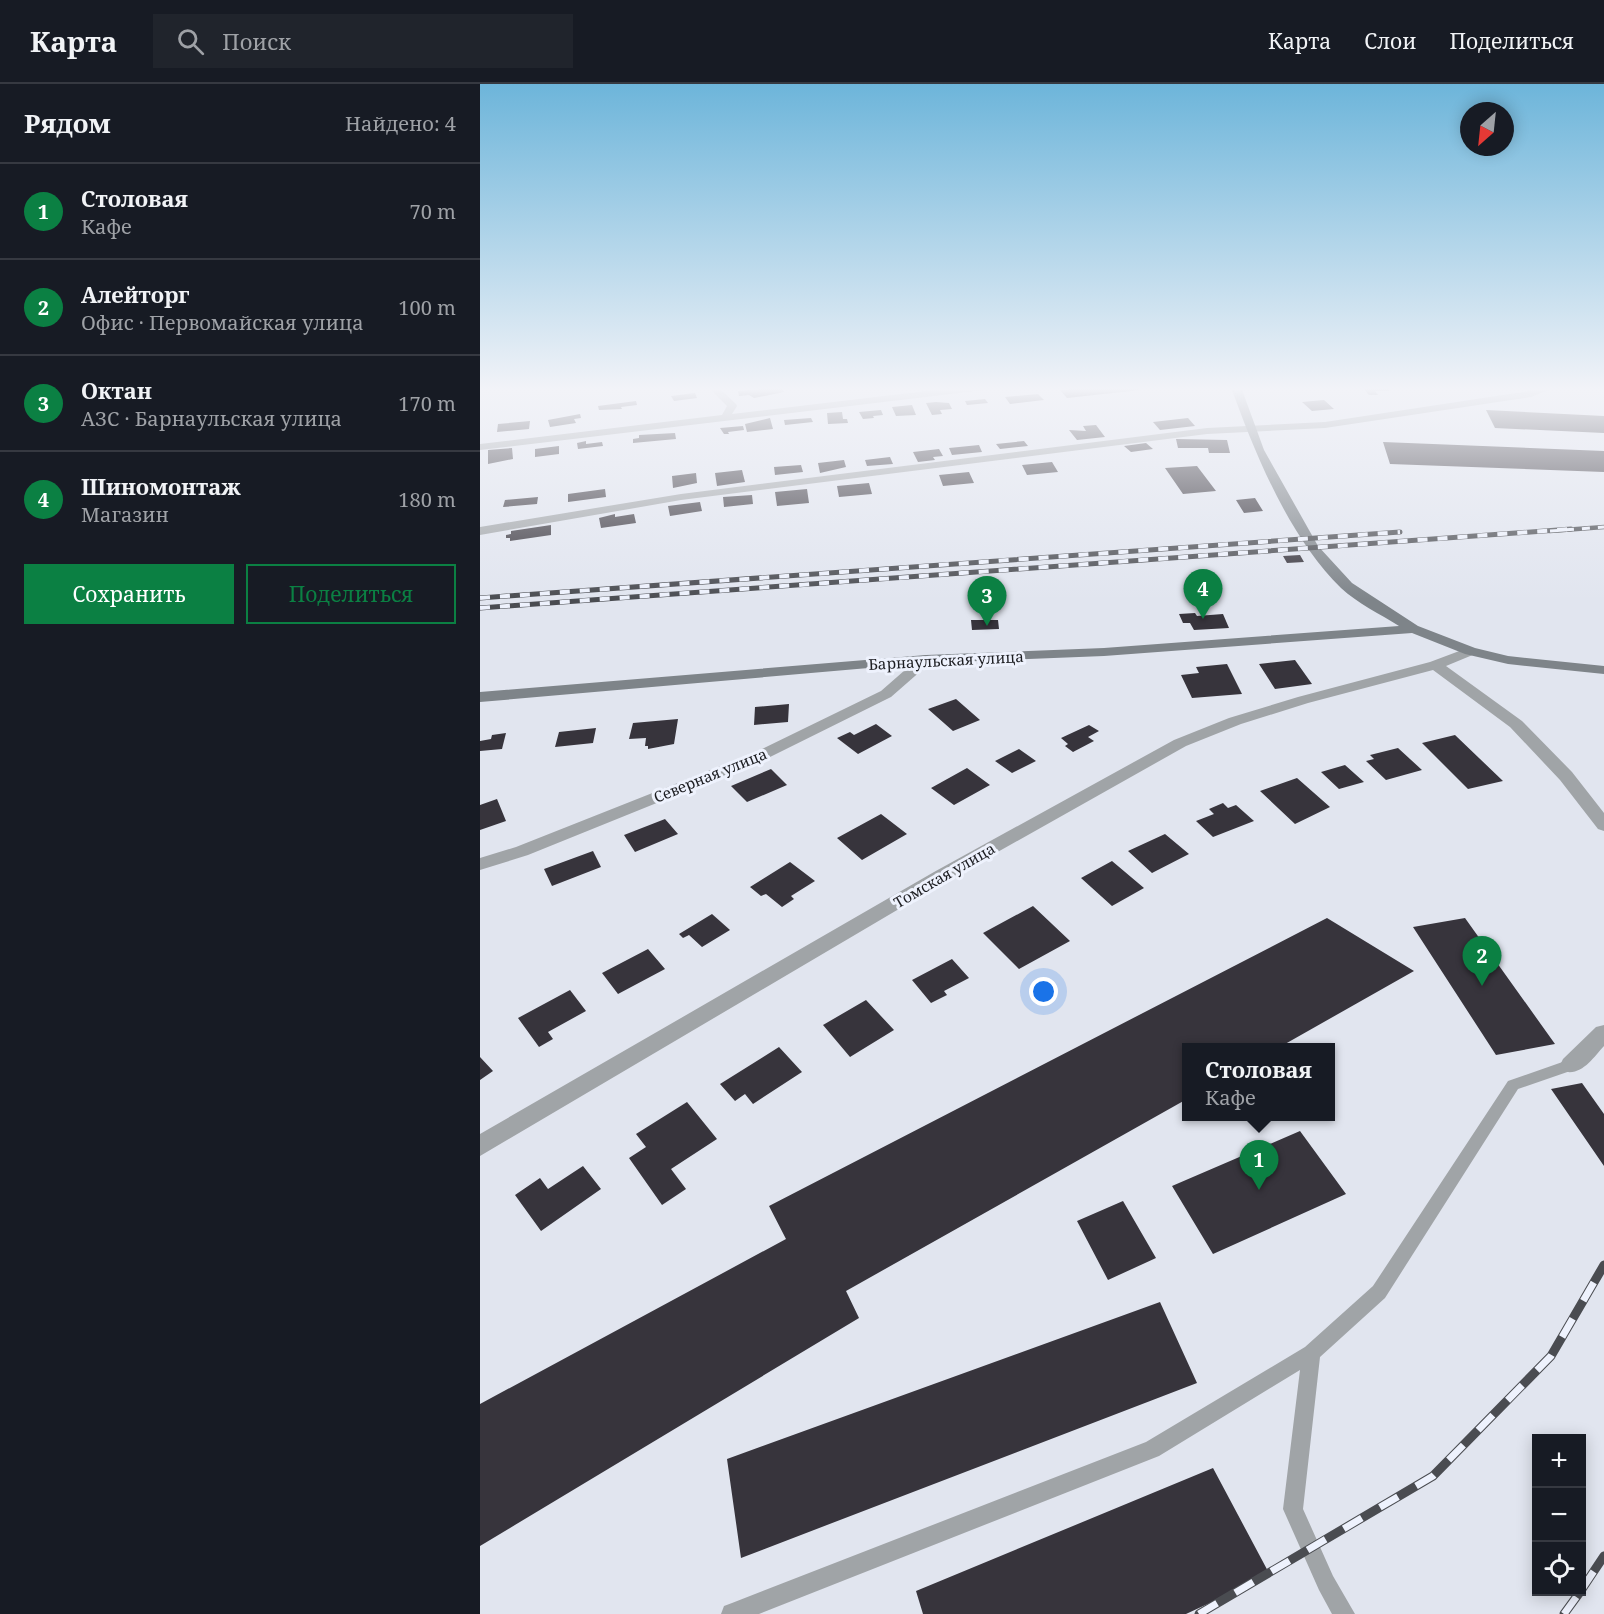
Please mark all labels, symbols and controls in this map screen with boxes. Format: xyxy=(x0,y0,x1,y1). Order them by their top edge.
search box xyxy=(153,14,573,68)
text: Карта xyxy=(30,22,117,60)
icon: search xyxy=(174,25,207,58)
text: Поиск xyxy=(222,26,291,56)
text: Карта xyxy=(1268,27,1331,55)
text: Слои xyxy=(1364,27,1416,55)
text: Поделиться xyxy=(1449,27,1574,55)
north arrow xyxy=(1460,102,1514,156)
text: Рядом xyxy=(24,105,111,141)
text: Найдено: 4 xyxy=(345,110,456,137)
text: Столовая xyxy=(81,183,188,213)
text: 1 xyxy=(38,198,49,225)
text: 70 m xyxy=(410,198,456,225)
text: Кафе xyxy=(81,213,132,240)
text: Алейторг xyxy=(81,279,189,309)
text: 2 xyxy=(38,294,49,321)
text: 100 m xyxy=(398,294,456,321)
text: Офис · Первомайская улица xyxy=(81,309,364,336)
text: Октан xyxy=(81,375,152,405)
text: 3 xyxy=(38,390,49,417)
text: 170 m xyxy=(398,390,456,417)
text: АЗС · Барнаульская улица xyxy=(81,405,342,432)
text: Шиномонтаж xyxy=(81,471,241,501)
text: 4 xyxy=(38,486,49,513)
text: 180 m xyxy=(398,486,456,513)
text: Магазин xyxy=(81,501,169,528)
button: Сохранить xyxy=(24,564,234,624)
button: Поделиться xyxy=(246,564,456,624)
pin: 4 xyxy=(1184,570,1222,619)
pin: 3 xyxy=(968,576,1006,626)
street label: Барнаульская улица xyxy=(868,646,1024,674)
street label: Северная улица xyxy=(650,743,770,807)
street label: Томская улица xyxy=(890,838,998,912)
pin: 2 xyxy=(1462,936,1502,986)
your location xyxy=(1029,977,1058,1006)
popup xyxy=(1182,1043,1335,1121)
text: Столовая xyxy=(1205,1054,1312,1084)
text: Кафе xyxy=(1205,1084,1256,1111)
pin: 1 xyxy=(1240,1140,1278,1190)
map controls xyxy=(1532,1434,1586,1596)
button: + xyxy=(1532,1434,1586,1488)
button: − xyxy=(1532,1488,1586,1542)
button: locate xyxy=(1532,1542,1586,1596)

